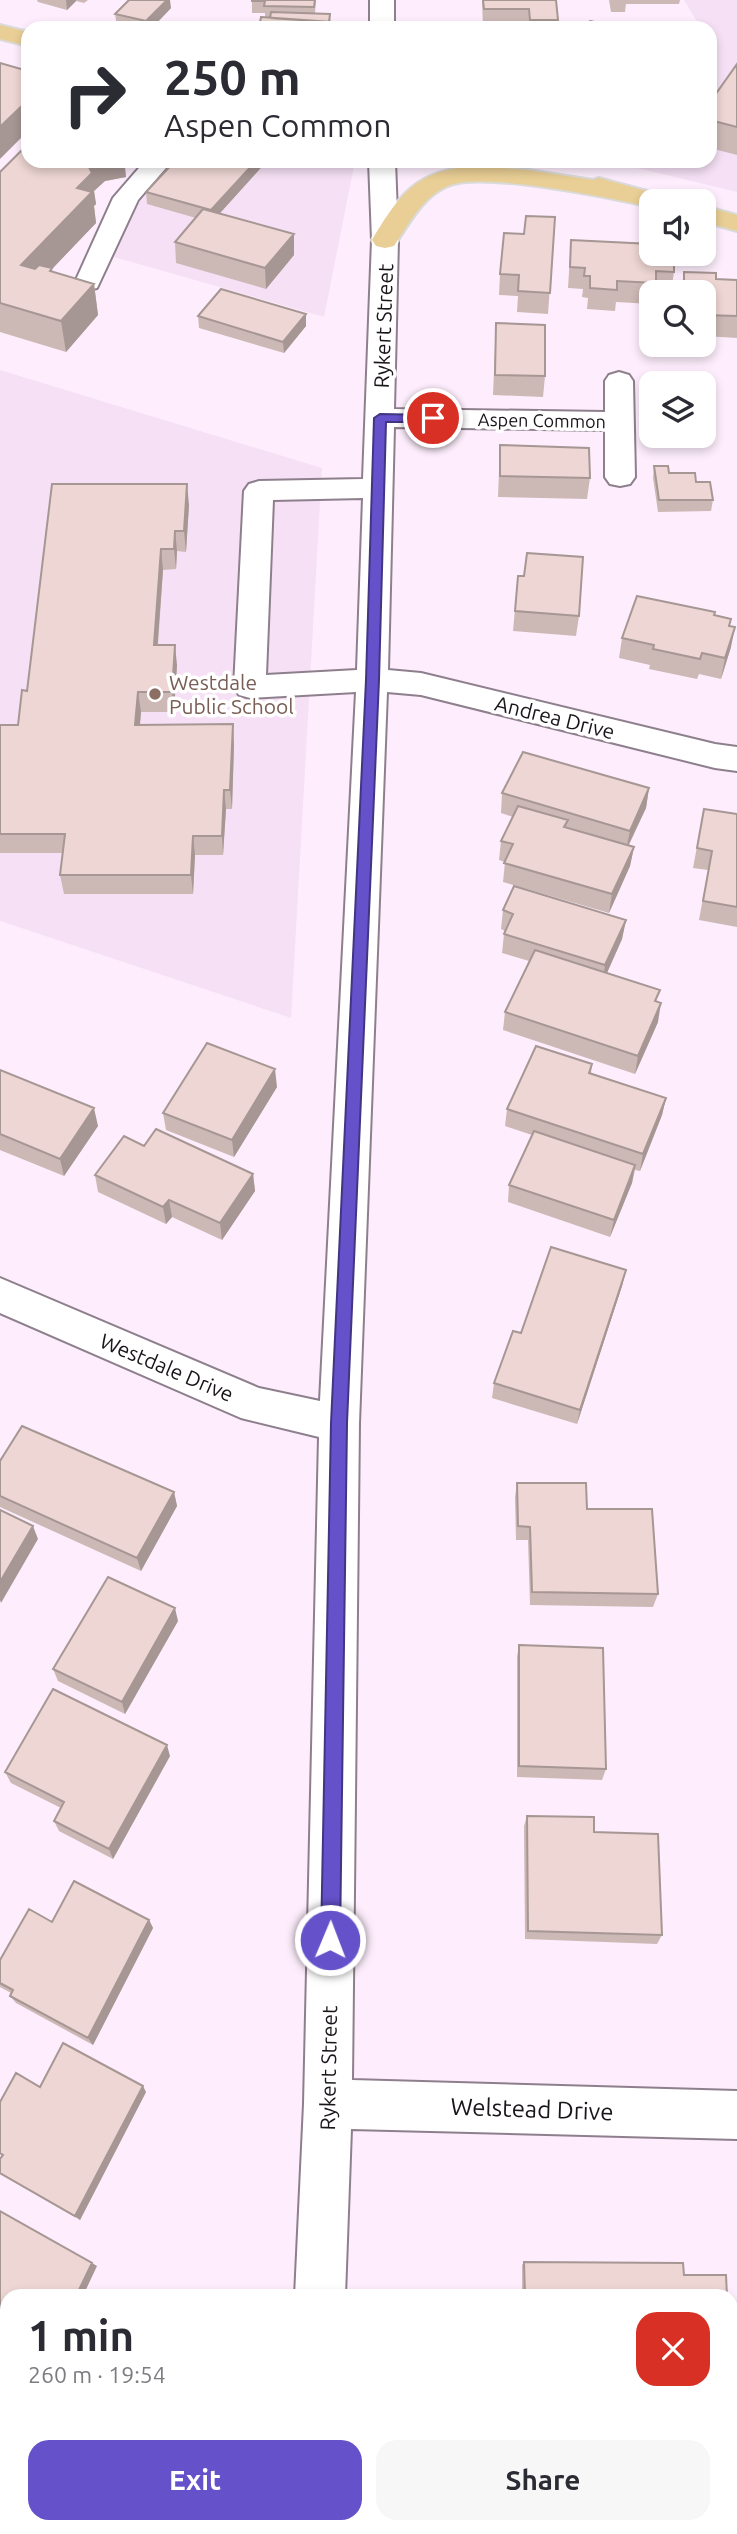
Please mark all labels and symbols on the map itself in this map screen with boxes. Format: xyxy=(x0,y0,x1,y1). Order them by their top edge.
street label: Rykert Street xyxy=(369,263,397,389)
pin xyxy=(403,388,463,448)
street label: Aspen Common xyxy=(478,409,606,431)
place label: Westdale Public School xyxy=(169,670,294,718)
marker: Westdale Public School xyxy=(147,686,163,702)
street label: Andrea Drive xyxy=(493,691,617,743)
street label: Westdale Drive xyxy=(97,1328,237,1406)
position arrow xyxy=(293,1903,367,1977)
street label: Rykert Street xyxy=(315,2005,341,2131)
street label: Welstead Drive xyxy=(450,2093,614,2125)

